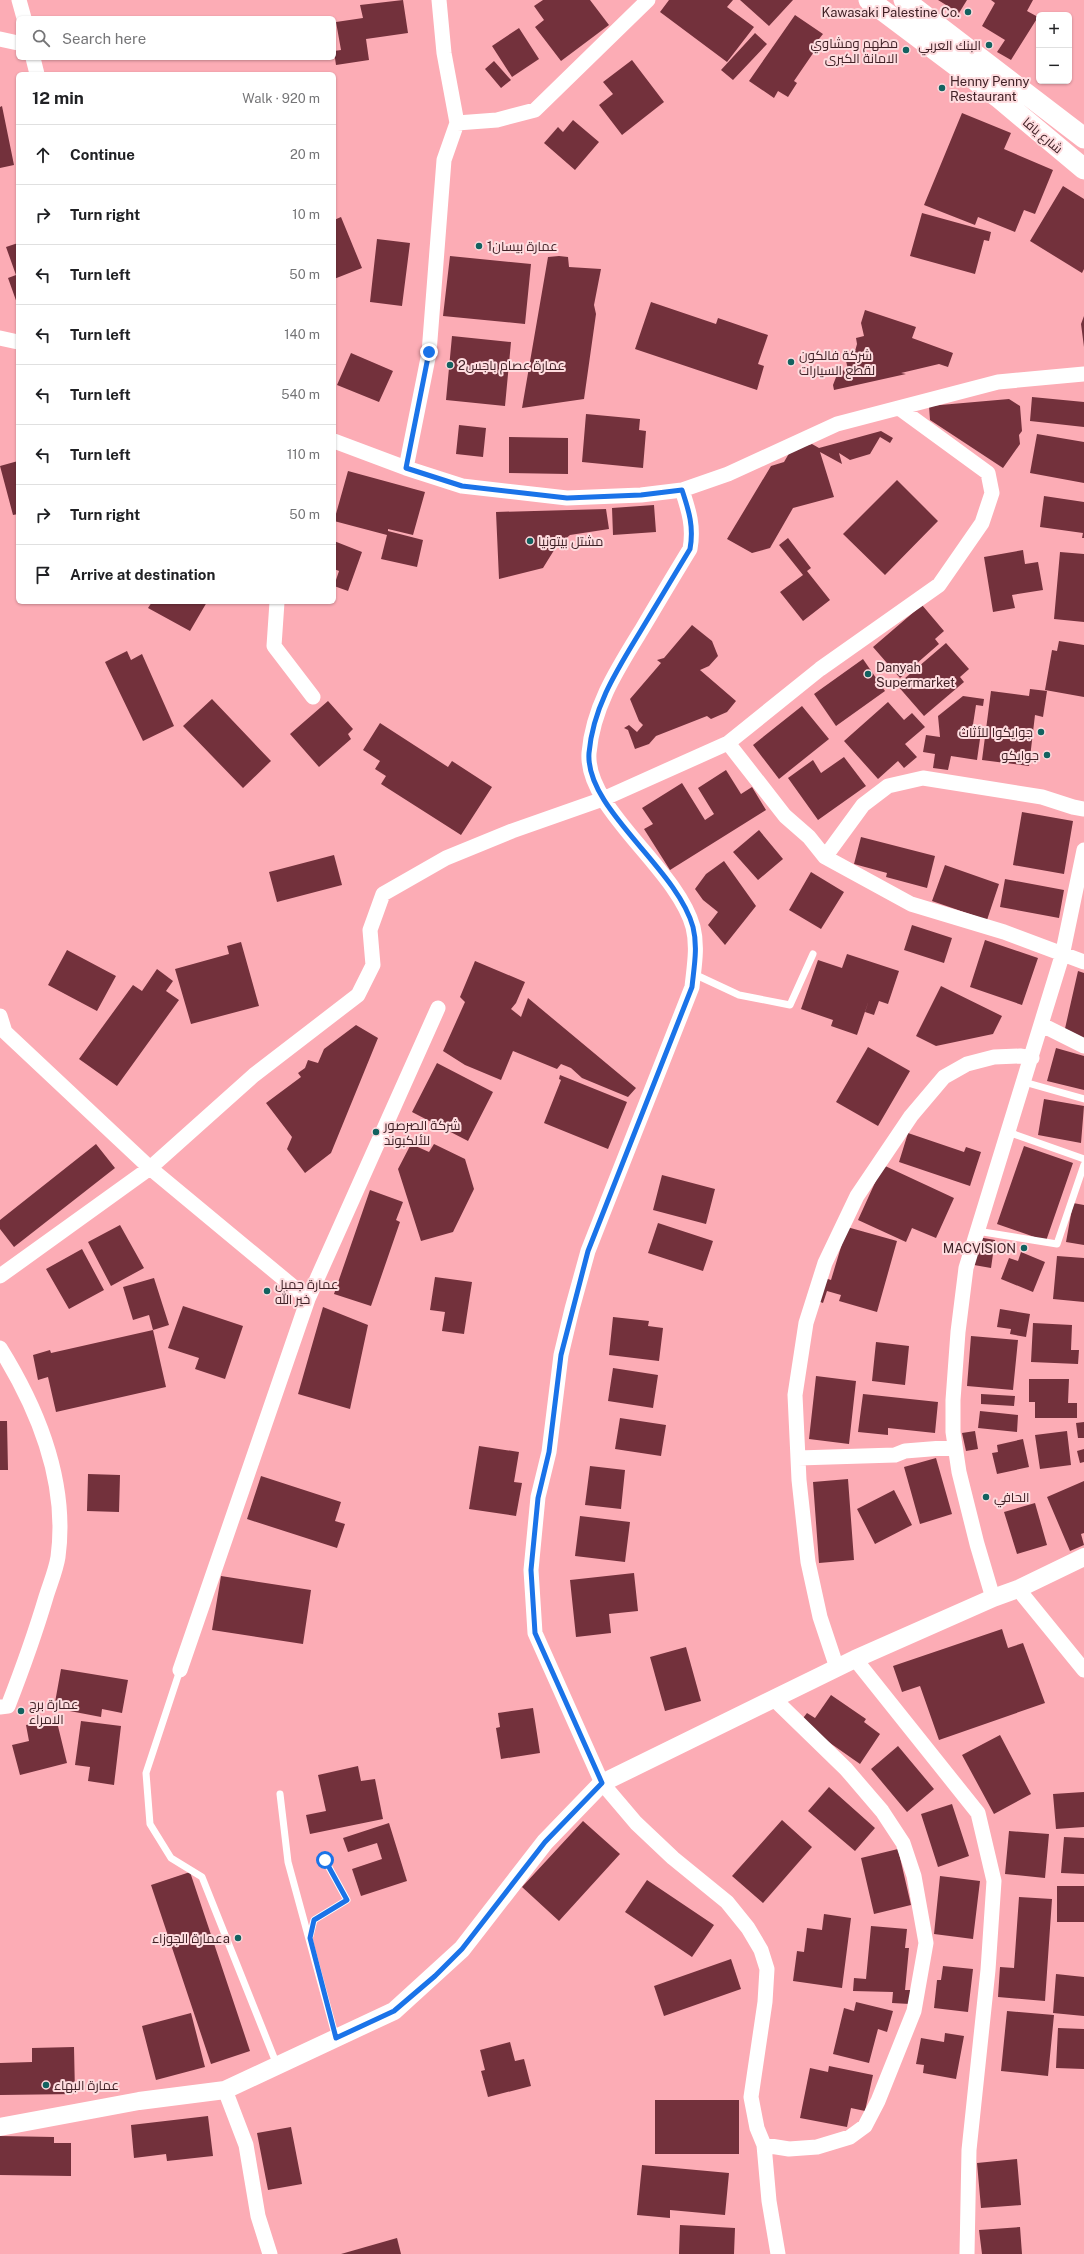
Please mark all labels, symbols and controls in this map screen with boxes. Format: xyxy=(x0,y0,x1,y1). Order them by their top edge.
place label: Kawasaki Palestine Co. xyxy=(821,5,960,20)
marker: Kawasaki Palestine Co. xyxy=(963,7,973,17)
map controls xyxy=(1036,12,1072,84)
button: + xyxy=(1036,12,1072,48)
search box xyxy=(16,16,336,60)
icon: search xyxy=(30,27,52,49)
text: Search here xyxy=(62,30,146,47)
place label: مطهم ومشاوي الامانة الكبرى xyxy=(810,36,898,66)
place label: البنك العربي xyxy=(918,38,981,56)
marker: البنك العربي xyxy=(984,40,994,50)
marker: مطهم ومشاوي الامانة الكبرى xyxy=(901,45,911,55)
button: − xyxy=(1036,48,1072,84)
place label: Henny Penny Restaurant xyxy=(950,74,1029,104)
marker: Henny Penny Restaurant xyxy=(937,83,947,93)
text: 12 min xyxy=(32,88,84,108)
text: Walk · 920 m xyxy=(242,91,320,106)
street label: شارع يافا xyxy=(1019,114,1066,157)
icon: ahead xyxy=(32,144,54,166)
text: Continue xyxy=(70,146,135,163)
text: 20 m xyxy=(290,147,320,162)
icon: right xyxy=(32,204,54,226)
text: Turn right xyxy=(70,206,140,223)
text: 10 m xyxy=(292,207,320,222)
place label: عمارة بيسان1 xyxy=(487,239,558,254)
marker: عمارة بيسان1 xyxy=(474,241,484,251)
icon: left xyxy=(32,264,54,286)
text: Turn left xyxy=(70,266,131,283)
text: 50 m xyxy=(289,267,320,282)
icon: left xyxy=(32,324,54,346)
text: Turn left xyxy=(70,326,131,343)
text: 140 m xyxy=(284,327,320,342)
route end xyxy=(420,343,438,361)
place label: شركة فالكون لقطع السيارات xyxy=(799,348,875,379)
marker: شركة فالكون لقطع السيارات xyxy=(786,357,796,367)
place label: عمارة عصام باجس2 xyxy=(458,358,565,375)
marker: عمارة عصام باجس2 xyxy=(445,360,455,370)
icon: left xyxy=(32,384,54,406)
text: Turn left xyxy=(70,386,131,403)
text: 540 m xyxy=(281,387,320,402)
icon: left xyxy=(32,444,54,466)
text: Turn left xyxy=(70,446,131,463)
text: 110 m xyxy=(287,447,320,462)
icon: right xyxy=(32,504,54,526)
text: Turn right xyxy=(70,506,140,523)
text: 50 m xyxy=(289,507,320,522)
place label: مشتل بيتونيا xyxy=(538,534,603,549)
marker: مشتل بيتونيا xyxy=(525,536,535,546)
icon: arrive xyxy=(32,564,54,586)
text: Arrive at destination xyxy=(70,566,215,583)
place label: Danyah Supermarket xyxy=(876,660,955,690)
marker: Danyah Supermarket xyxy=(863,669,873,679)
place label: جوايكوا للأثاث xyxy=(959,725,1033,740)
marker: جوايكوا للأثاث xyxy=(1036,727,1046,737)
place label: جوايكو xyxy=(1001,748,1039,763)
marker: جوايكو xyxy=(1042,750,1052,760)
place label: شركة الصرصور للألكبوند xyxy=(383,1118,460,1148)
marker: شركة الصرصور للألكبوند xyxy=(371,1127,381,1137)
place label: MACVISION xyxy=(943,1241,1016,1256)
marker: MACVISION xyxy=(1019,1243,1029,1253)
place label: عمارة جميل خير الله xyxy=(275,1277,338,1307)
marker: عمارة جميل خير الله xyxy=(262,1286,272,1296)
place label: الحافي xyxy=(994,1490,1030,1508)
marker: الحافي xyxy=(981,1492,991,1502)
place label: عمارة برج الامراء xyxy=(29,1697,78,1727)
marker: عمارة برج الامراء xyxy=(16,1706,26,1716)
route start xyxy=(316,1851,334,1869)
place label: عمارة الجوزاءa xyxy=(152,1931,230,1946)
marker: عمارة الجوزاءa xyxy=(233,1933,243,1943)
place label: عمارة البهاء xyxy=(54,2078,119,2093)
marker: عمارة البهاء xyxy=(41,2080,51,2090)

